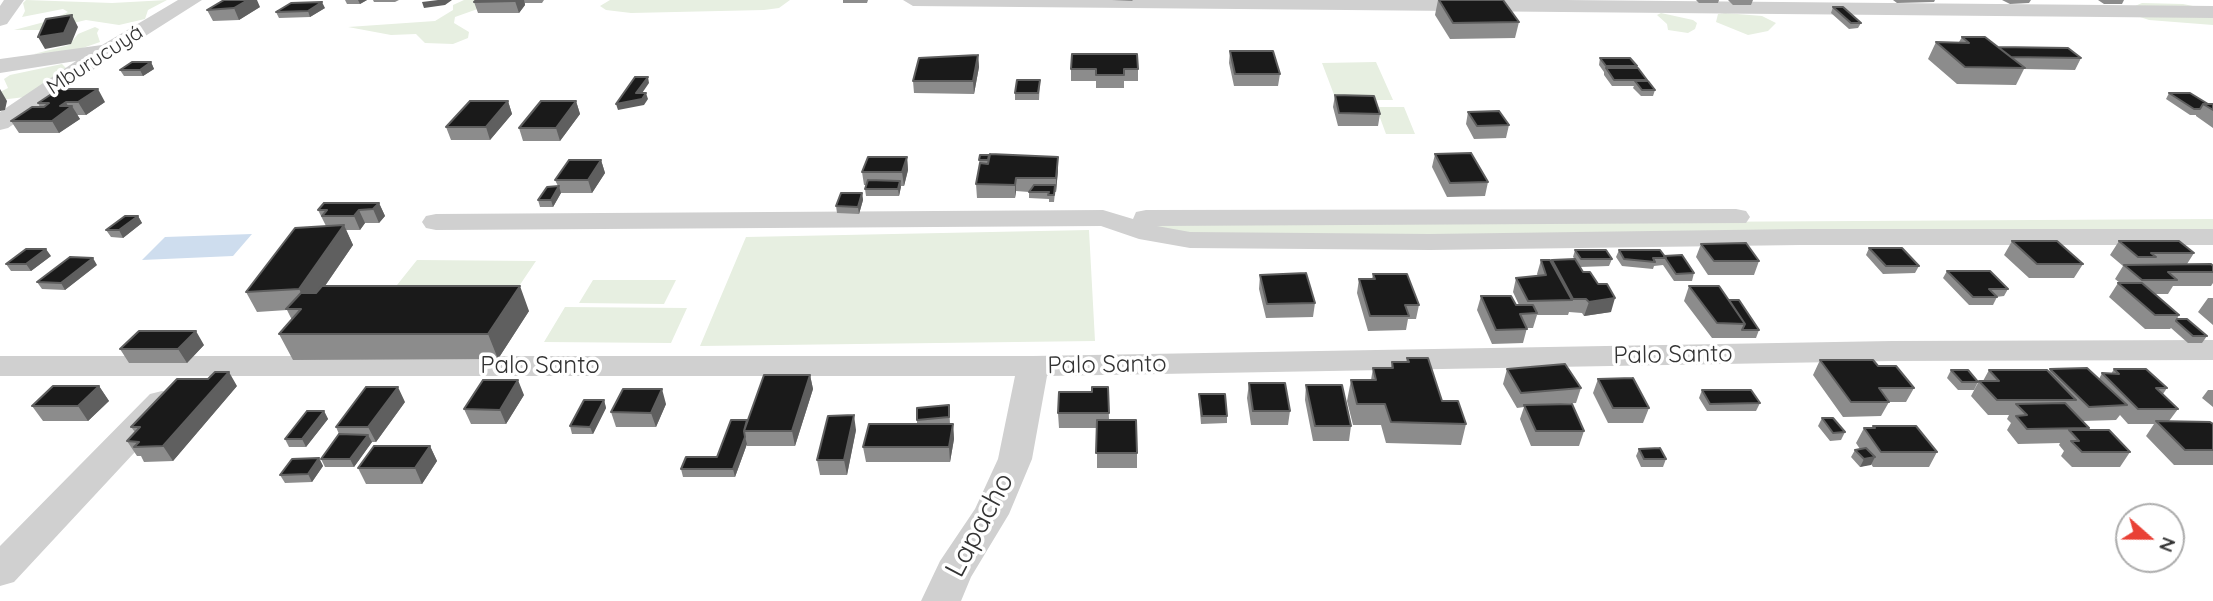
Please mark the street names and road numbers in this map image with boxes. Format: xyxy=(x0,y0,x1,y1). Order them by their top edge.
street label: Mburucuyá xyxy=(42,20,148,100)
street label: Palo Santo xyxy=(1613,340,1733,370)
street label: Palo Santo xyxy=(1047,350,1167,380)
street label: Palo Santo xyxy=(480,352,600,380)
street label: Lapacho xyxy=(939,467,1021,583)

